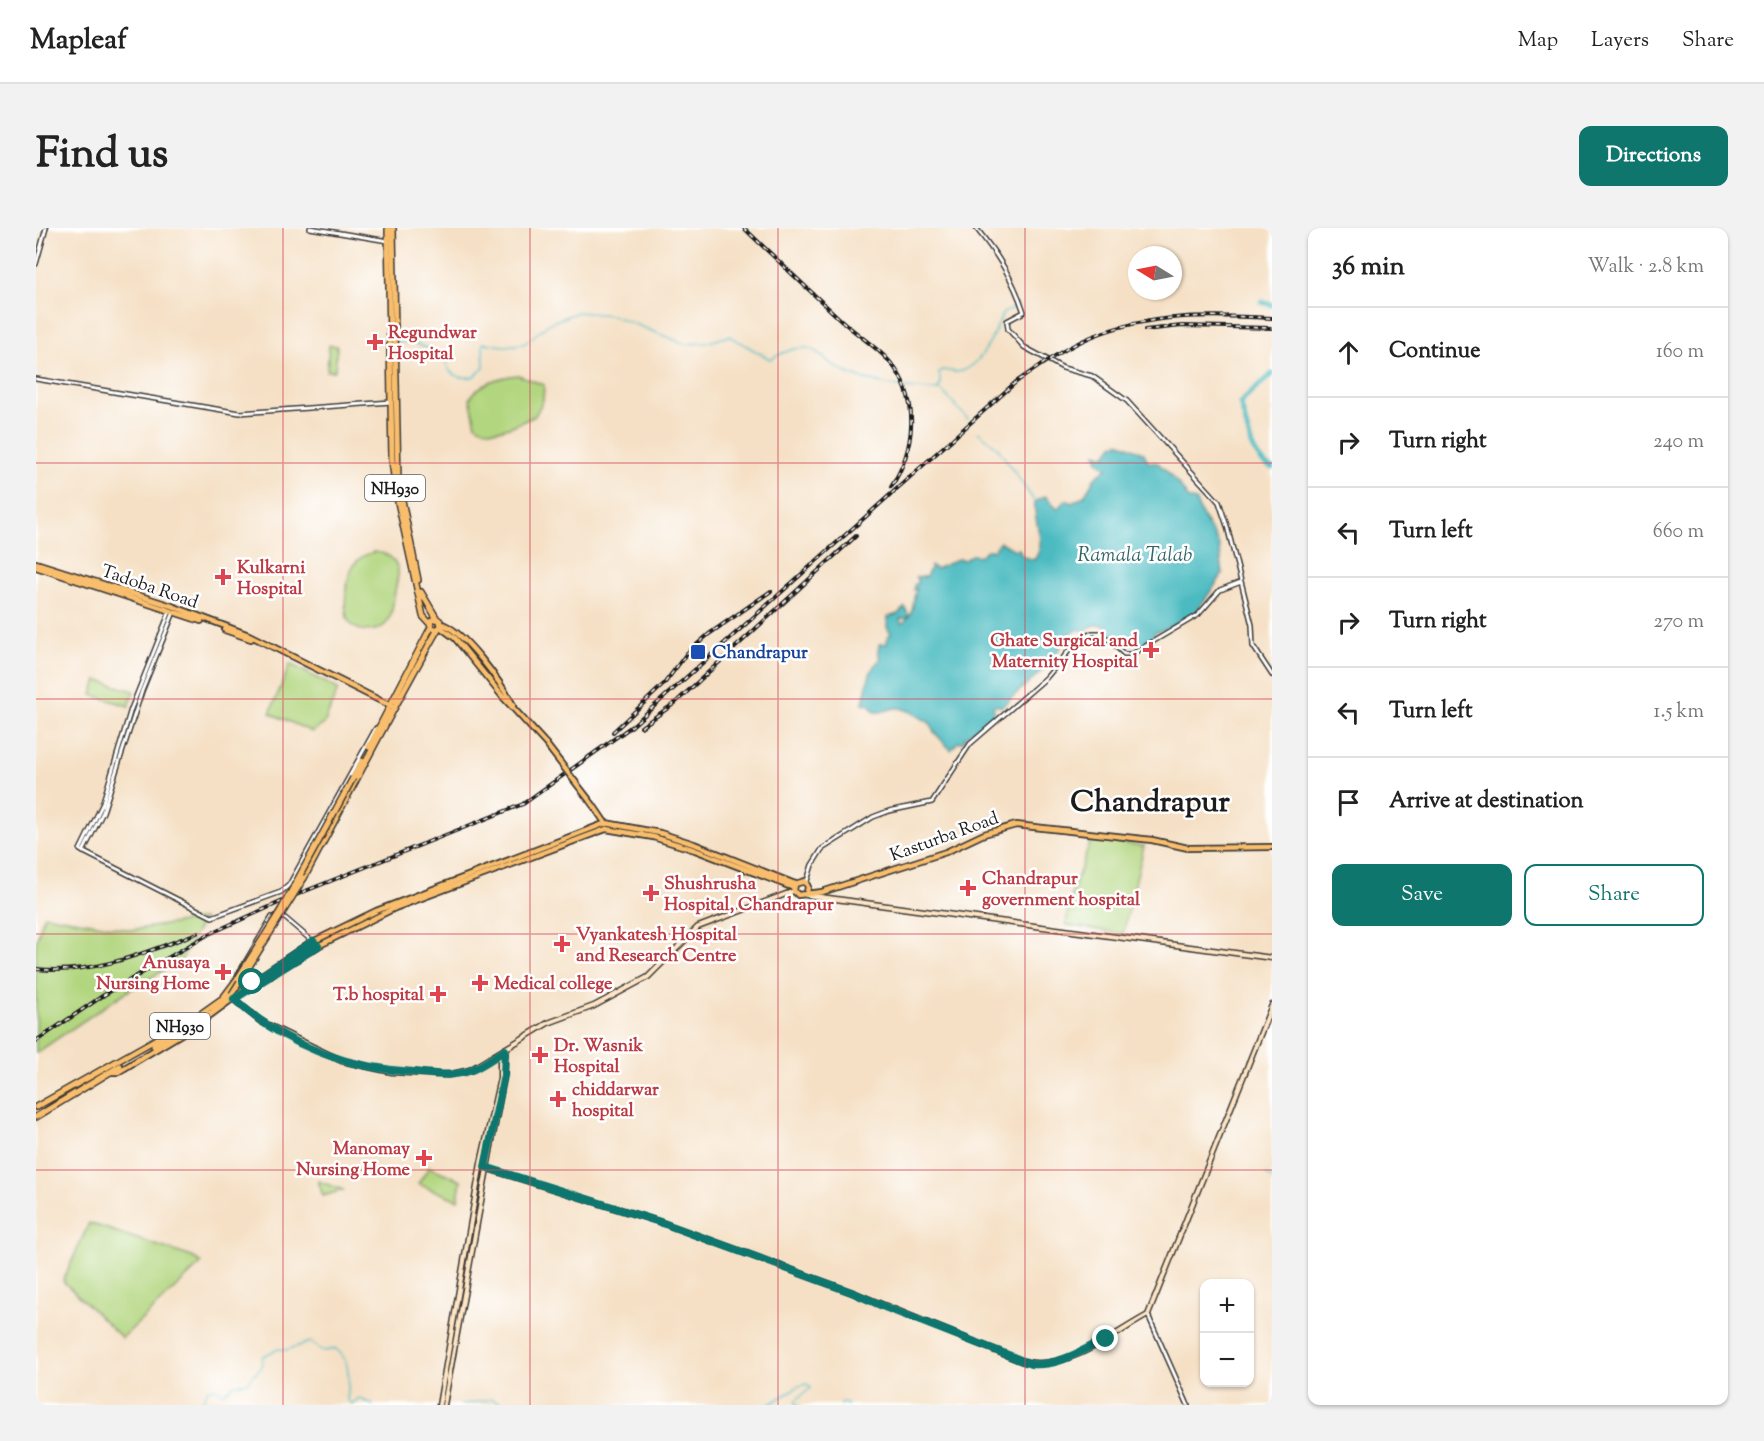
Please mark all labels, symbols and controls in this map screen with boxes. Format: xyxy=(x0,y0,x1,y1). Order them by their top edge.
text: Mapleaf xyxy=(30,21,127,61)
text: Map xyxy=(1518,26,1558,56)
text: Layers xyxy=(1591,26,1649,56)
text: Share xyxy=(1682,26,1734,56)
text: Find us xyxy=(36,126,168,186)
button: Directions xyxy=(1579,126,1728,186)
north arrow xyxy=(1128,246,1182,300)
text: 36 min xyxy=(1332,249,1405,286)
text: Walk · 2.8 km xyxy=(1587,253,1704,282)
place label: Regundwar Hospital xyxy=(388,321,477,368)
marker: Regundwar Hospital xyxy=(366,333,384,351)
icon: ahead xyxy=(1332,336,1365,369)
text: Continue xyxy=(1389,336,1480,368)
text: 160 m xyxy=(1656,338,1704,367)
icon: right xyxy=(1332,426,1365,459)
text: Turn right xyxy=(1389,426,1486,458)
text: 240 m xyxy=(1653,428,1704,457)
road number: NH930 xyxy=(365,475,425,501)
icon: left xyxy=(1332,516,1365,549)
text: Turn left xyxy=(1389,516,1472,548)
text: 660 m xyxy=(1653,518,1704,547)
water label: Ramala Talab xyxy=(1078,542,1192,571)
place label: Kulkarni Hospital xyxy=(237,556,306,603)
street label: Tadoba Road xyxy=(97,559,201,617)
marker: Kulkarni Hospital xyxy=(214,568,232,586)
icon: right xyxy=(1332,606,1365,639)
text: Turn right xyxy=(1389,606,1486,638)
text: 270 m xyxy=(1654,608,1704,637)
place label: Ghate Surgical and Maternity Hospital xyxy=(990,629,1139,676)
place label: Chandrapur xyxy=(712,641,808,667)
marker: Ghate Surgical and Maternity Hospital xyxy=(1142,641,1160,659)
marker: Chandrapur xyxy=(689,643,707,661)
icon: left xyxy=(1332,696,1365,729)
text: Turn left xyxy=(1389,696,1472,728)
text: 1.5 km xyxy=(1654,698,1704,727)
district label: Chandrapur xyxy=(1070,782,1231,825)
icon: arrive xyxy=(1332,786,1365,819)
text: Arrive at destination xyxy=(1389,786,1584,818)
street label: Kasturba Road xyxy=(887,806,1003,870)
button: Save xyxy=(1332,864,1512,926)
button: Share xyxy=(1524,864,1704,926)
place label: Chandrapur government hospital xyxy=(982,867,1141,914)
place label: Shushrusha Hospital, Chandrapur xyxy=(664,872,834,919)
marker: Chandrapur government hospital xyxy=(959,879,977,897)
marker: Shushrusha Hospital, Chandrapur xyxy=(642,884,660,902)
place label: Vyankatesh Hospital and Research Centre xyxy=(576,923,738,970)
marker: Vyankatesh Hospital and Research Centre xyxy=(553,935,571,953)
place label: Anusaya Nursing Home xyxy=(96,951,211,998)
marker: Anusaya Nursing Home xyxy=(214,963,232,981)
route start xyxy=(238,968,264,994)
place label: Medical college xyxy=(494,972,613,998)
marker: Medical college xyxy=(471,974,489,992)
place label: T.b hospital xyxy=(333,983,425,1009)
marker: T.b hospital xyxy=(429,985,447,1003)
road number: NH930 xyxy=(150,1013,210,1039)
place label: Dr. Wasnik Hospital xyxy=(554,1034,643,1081)
marker: Dr. Wasnik Hospital xyxy=(531,1046,549,1064)
place label: chiddarwar hospital xyxy=(572,1078,659,1125)
marker: chiddarwar hospital xyxy=(549,1090,567,1108)
place label: Manomay Nursing Home xyxy=(296,1137,411,1184)
marker: Manomay Nursing Home xyxy=(415,1149,433,1167)
map controls xyxy=(1200,1279,1254,1387)
button: + xyxy=(1200,1279,1254,1333)
route end xyxy=(1092,1325,1118,1351)
button: − xyxy=(1200,1333,1254,1387)

